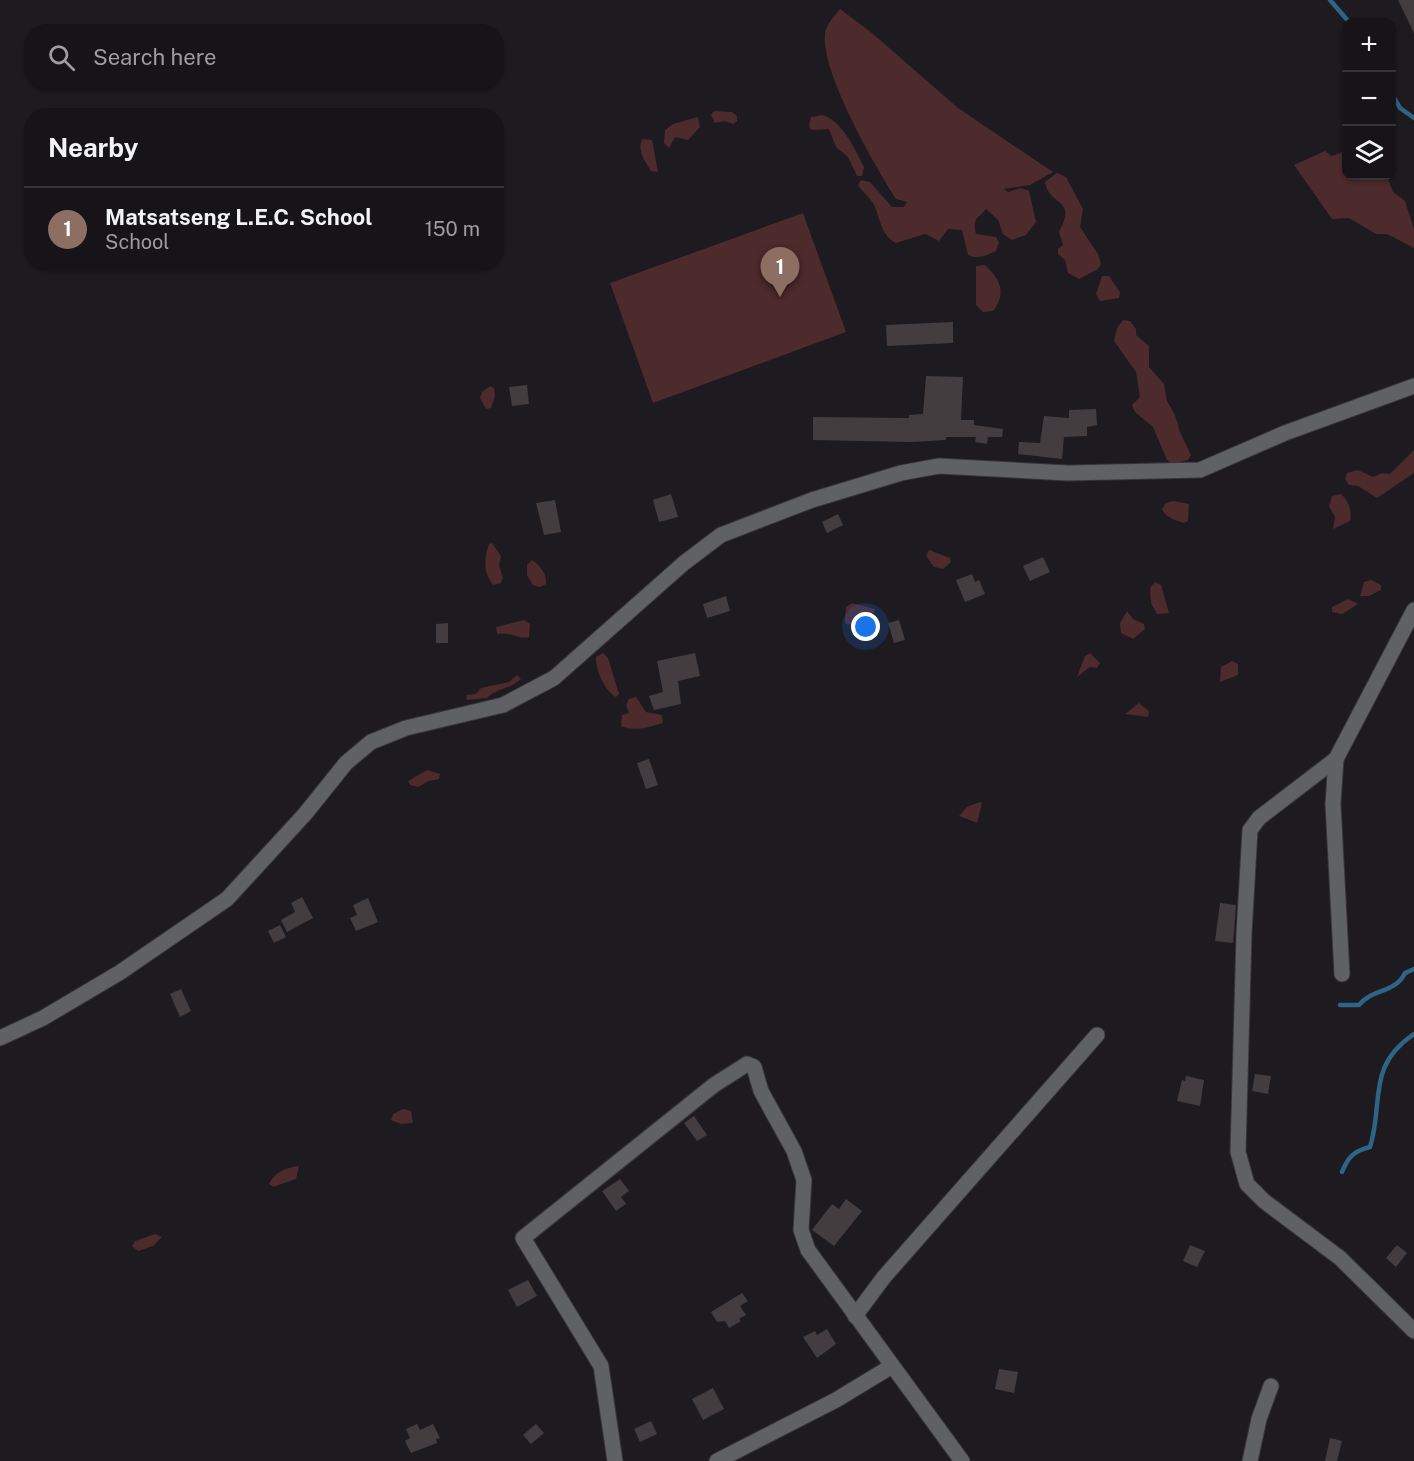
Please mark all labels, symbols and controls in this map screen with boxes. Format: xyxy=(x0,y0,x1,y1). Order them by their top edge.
map controls xyxy=(1342,18,1396,180)
button: + xyxy=(1342,18,1396,72)
search box xyxy=(24,24,504,90)
icon: search xyxy=(45,41,78,74)
text: Search here xyxy=(93,44,217,70)
button: − xyxy=(1342,72,1396,126)
button: layers xyxy=(1342,126,1396,180)
text: Nearby xyxy=(48,132,138,163)
text: Matsatseng L.E.C. School xyxy=(105,204,372,230)
text: 1 xyxy=(63,217,72,241)
text: 150 m xyxy=(425,217,480,241)
text: School xyxy=(105,230,169,254)
pin: 1 xyxy=(760,248,800,297)
your location xyxy=(851,612,880,641)

